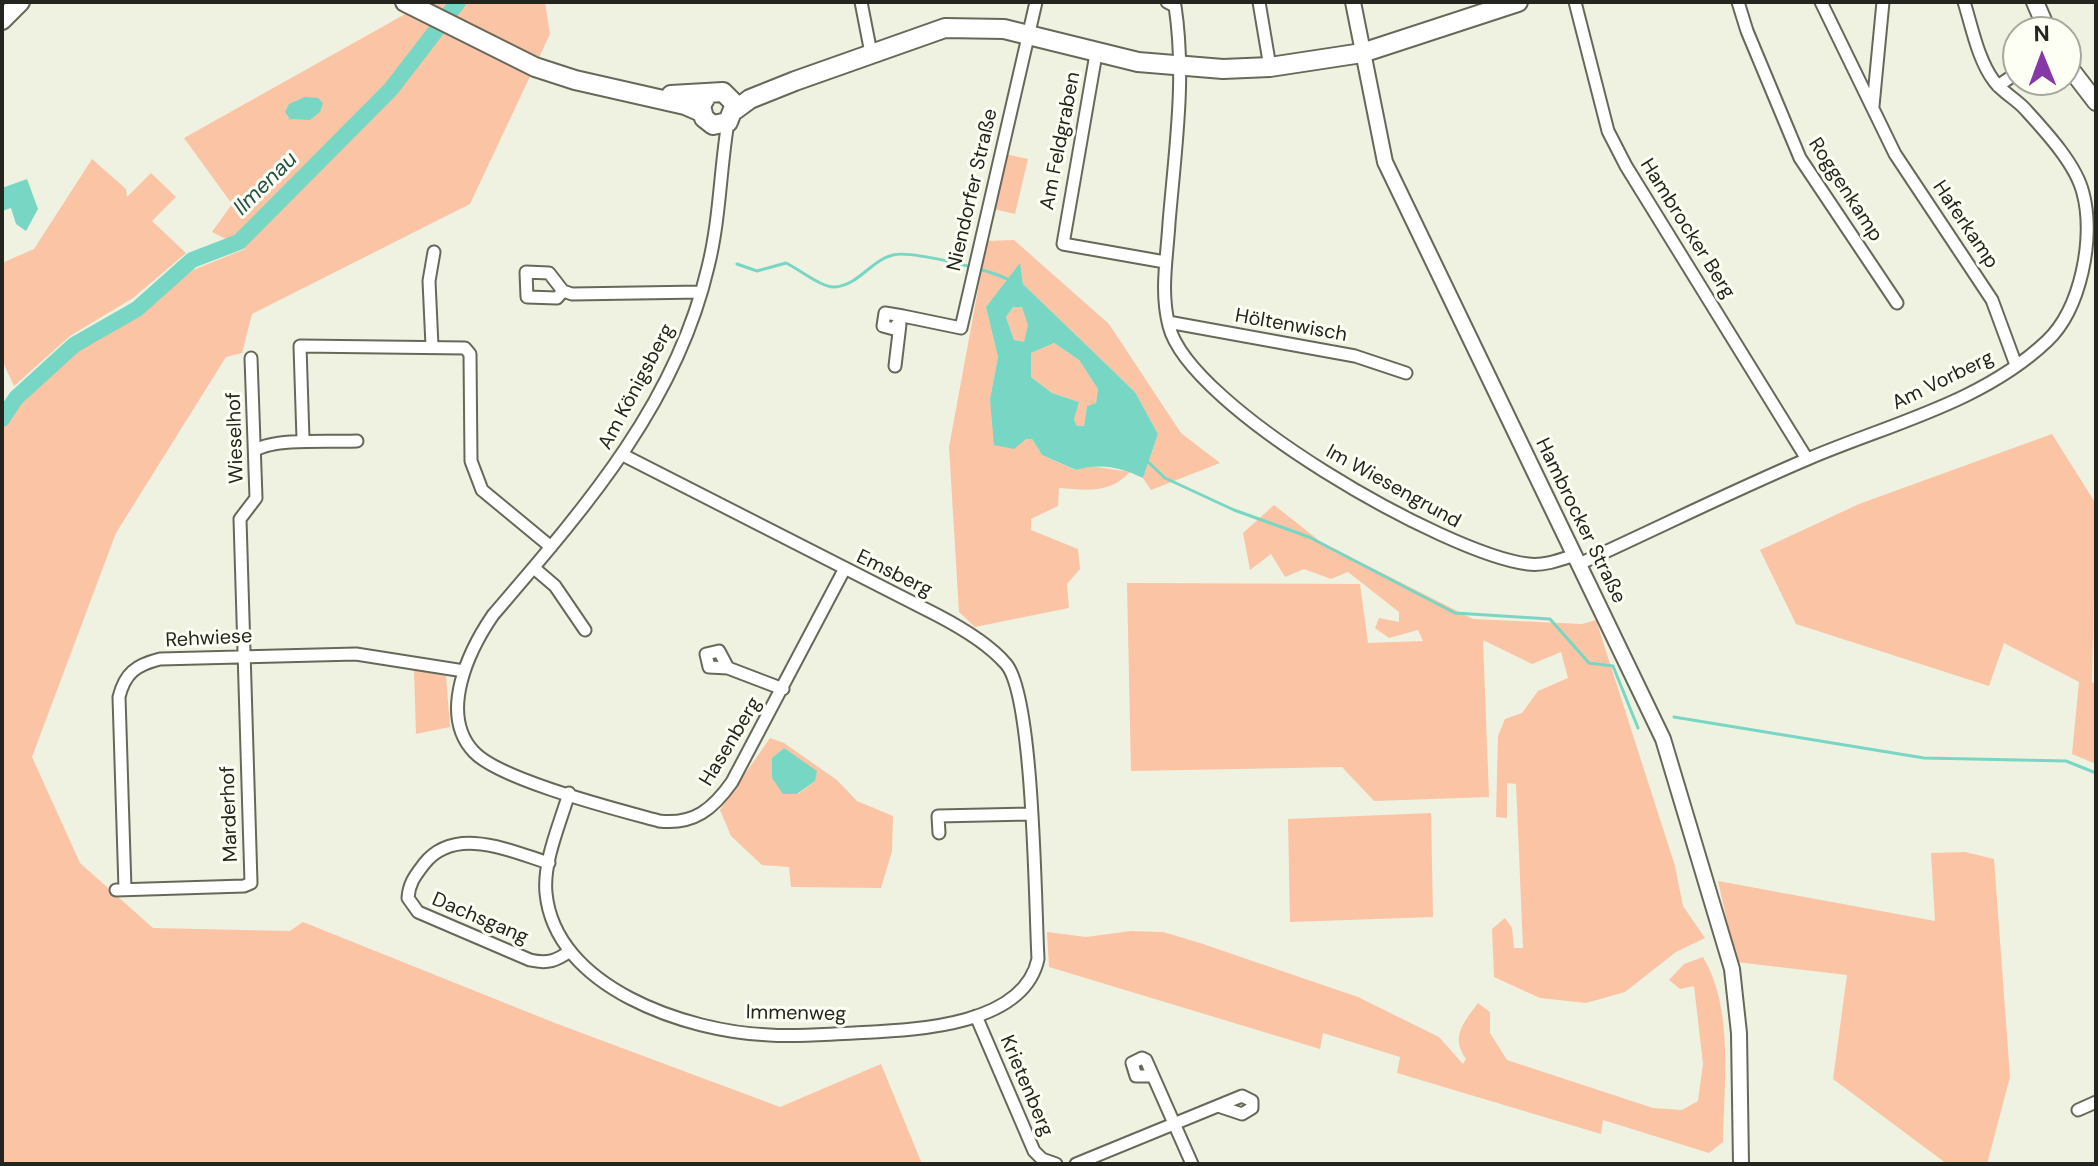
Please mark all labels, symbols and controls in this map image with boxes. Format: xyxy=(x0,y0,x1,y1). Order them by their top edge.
north arrow xyxy=(2002,16,2082,96)
text: N xyxy=(2033,19,2050,48)
street label: Am Feldgraben xyxy=(1036,70,1086,212)
street label: Niendorfer Straße xyxy=(943,107,1003,273)
street label: Roggenkamp xyxy=(1803,134,1887,246)
water label: Ilmenau xyxy=(229,147,303,221)
street label: Hambrocker Berg xyxy=(1634,155,1740,303)
street label: Haferkamp xyxy=(1927,176,2003,274)
street label: Höltenwisch xyxy=(1233,304,1349,348)
street label: Am Königsberg xyxy=(594,320,680,454)
street label: Am Vorberg xyxy=(1888,346,1998,416)
street label: Wieselhof xyxy=(222,392,250,484)
street label: Hambrocker Straße xyxy=(1530,435,1630,607)
street label: Im Wiesengrund xyxy=(1321,440,1465,534)
street label: Emsberg xyxy=(852,545,936,603)
street label: Rehwiese xyxy=(165,625,253,653)
street label: Hasenberg xyxy=(695,693,767,791)
street label: Marderhof xyxy=(216,766,244,862)
street label: Dachsgang xyxy=(428,888,532,950)
street label: Immenweg xyxy=(746,1001,846,1027)
street label: Krietenberg xyxy=(994,1032,1058,1140)

